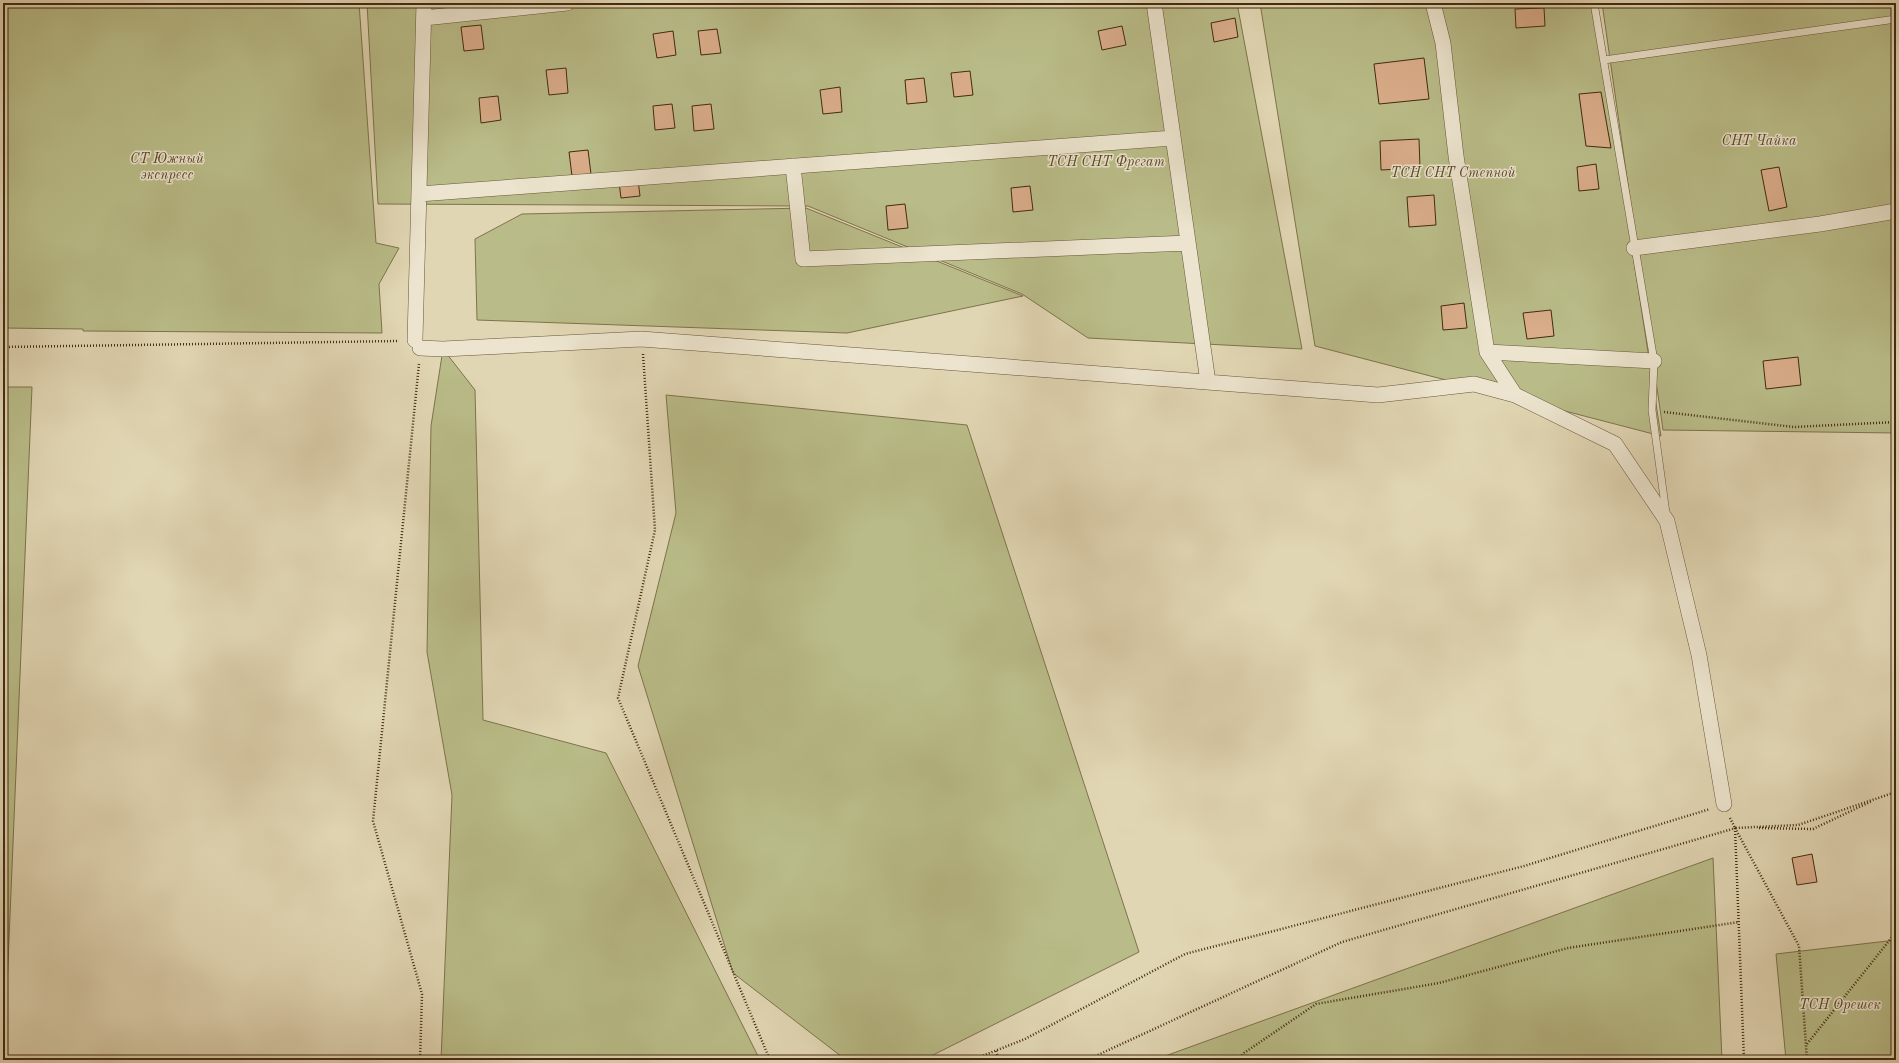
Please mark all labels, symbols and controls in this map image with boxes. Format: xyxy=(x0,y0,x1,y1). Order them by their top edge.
park label: СНТ Чайка xyxy=(1722,134,1797,148)
park label: СТ Южный экспресс xyxy=(130,152,204,183)
park label: ТСН СНТ Фрегат xyxy=(1047,155,1165,170)
park label: ТСН СНТ Степной xyxy=(1390,166,1516,180)
park label: ТСН Орешек xyxy=(1799,998,1881,1013)

